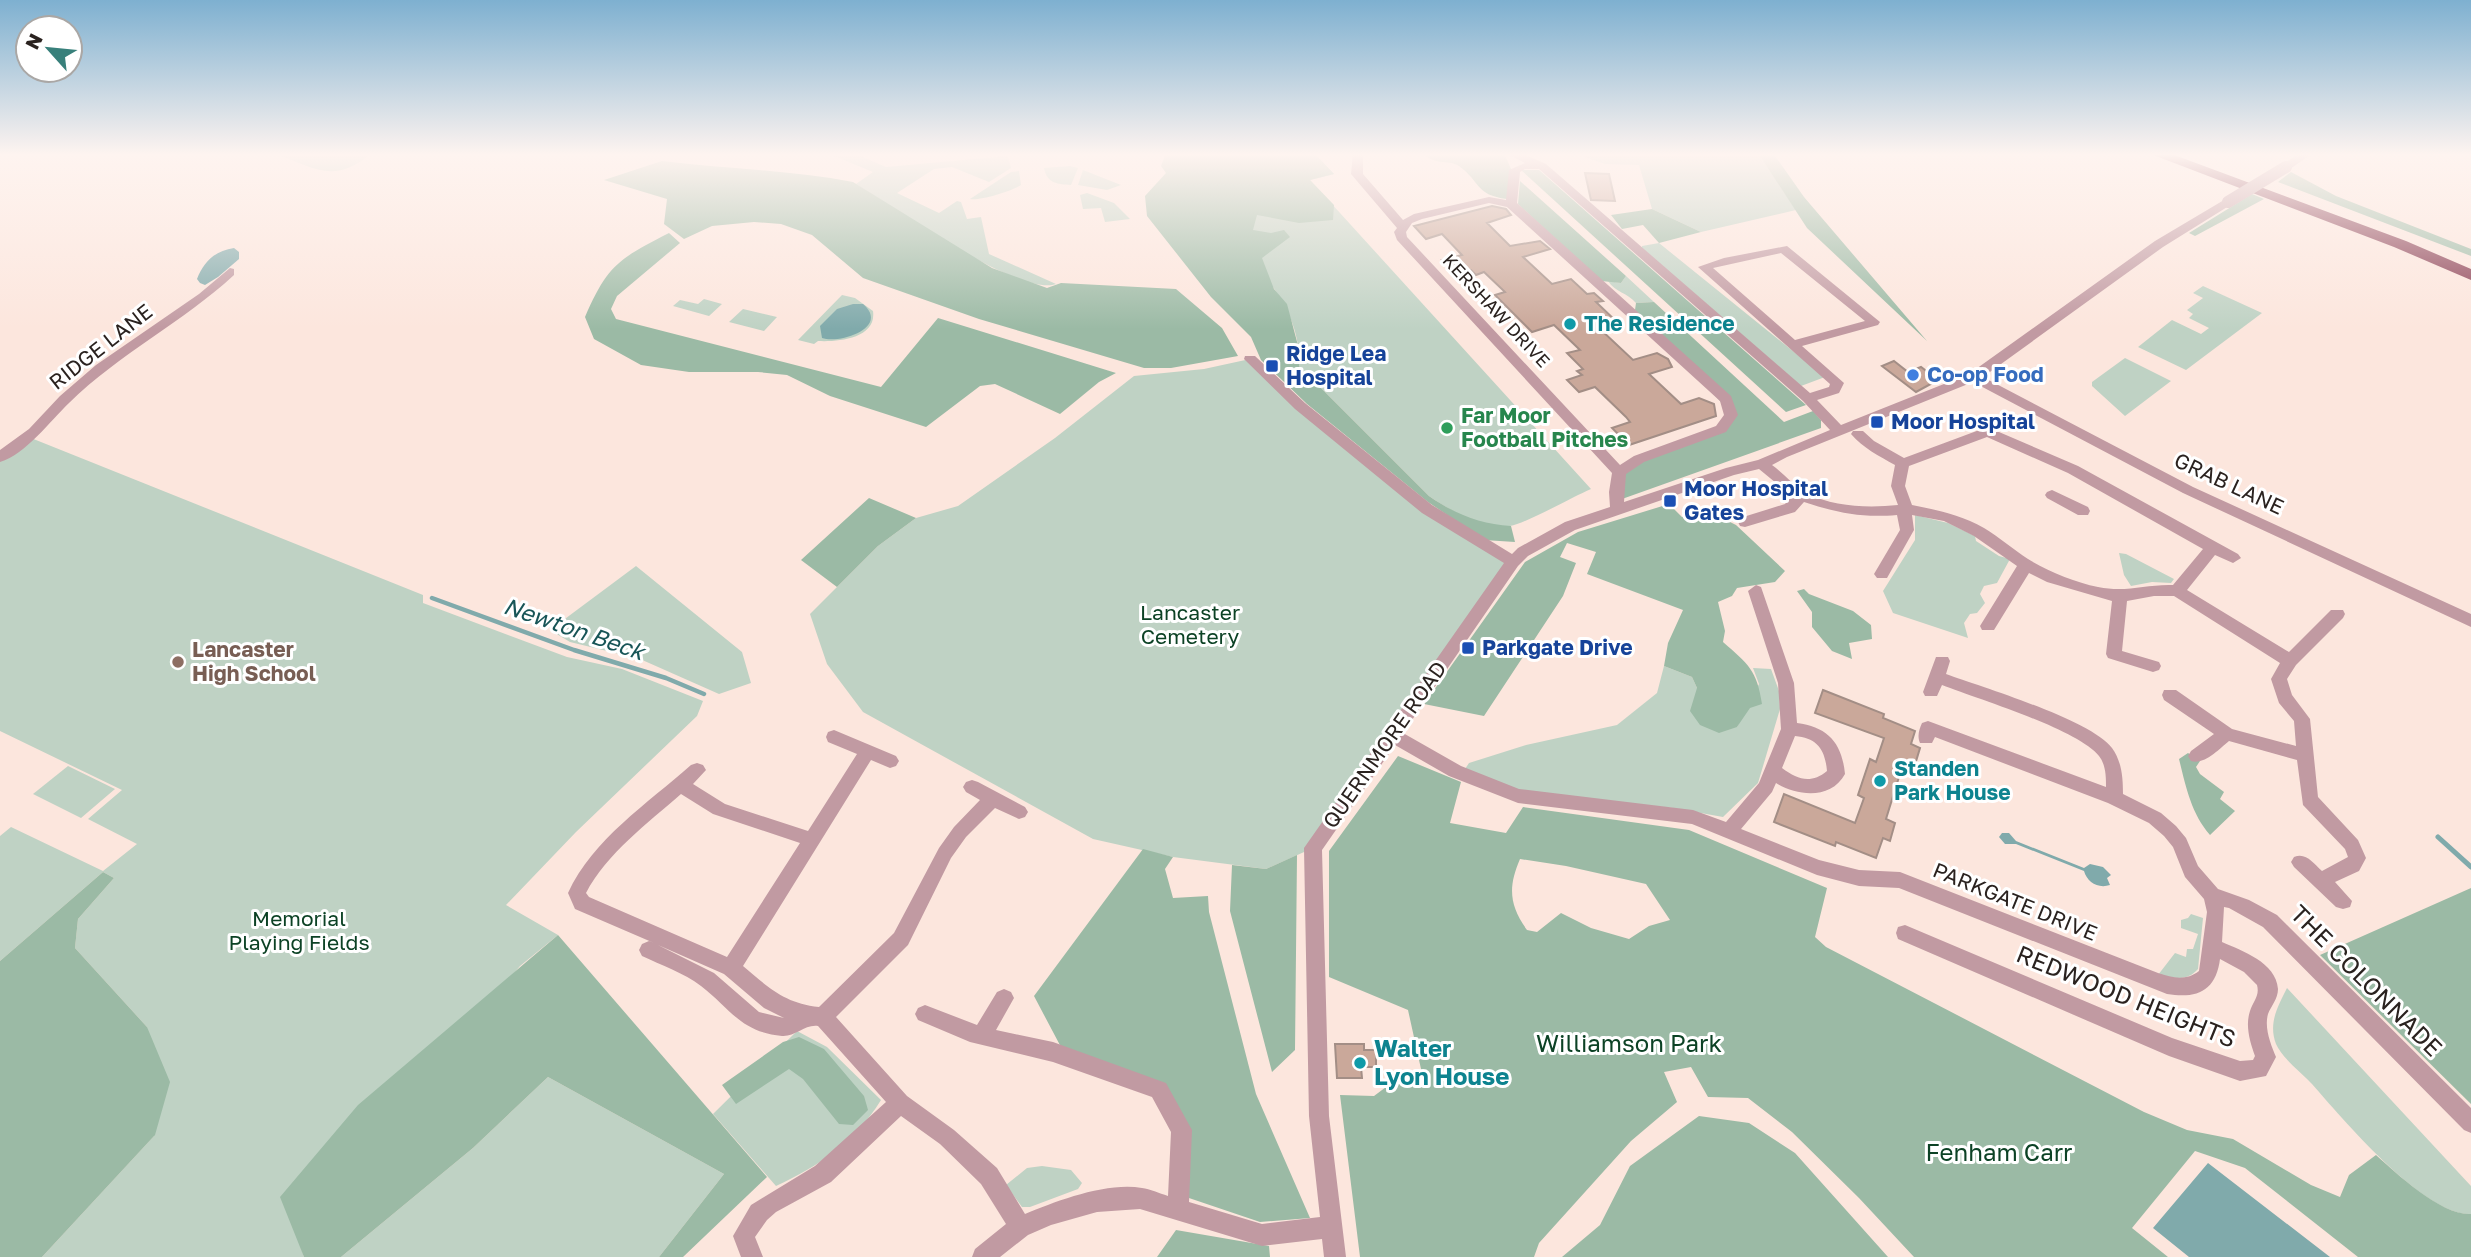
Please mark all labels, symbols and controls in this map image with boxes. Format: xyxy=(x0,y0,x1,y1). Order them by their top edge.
north arrow xyxy=(14,14,84,84)
text: N xyxy=(20,29,47,53)
street label: KERSHAW DRIVE xyxy=(1439,249,1555,372)
street label: RIDGE LANE xyxy=(44,298,157,395)
place label: The Residence xyxy=(1584,310,1735,336)
marker: The Residence xyxy=(1562,316,1578,332)
place label: Ridge Lea Hospital xyxy=(1286,340,1386,390)
marker: Ridge Lea Hospital xyxy=(1264,358,1280,374)
place label: Co-op Food xyxy=(1927,361,2044,387)
marker: Co-op Food xyxy=(1905,367,1921,383)
place label: Far Moor Football Pitches xyxy=(1461,402,1629,452)
place label: Moor Hospital xyxy=(1891,408,2035,434)
marker: Moor Hospital xyxy=(1869,414,1885,430)
marker: Far Moor Football Pitches xyxy=(1439,420,1455,436)
street label: GRAB LANE xyxy=(2170,446,2288,520)
place label: Moor Hospital Gates xyxy=(1684,475,1828,525)
marker: Moor Hospital Gates xyxy=(1662,493,1678,509)
water label: Newton Beck xyxy=(500,591,650,666)
park label: Lancaster Cemetery xyxy=(1140,599,1240,649)
place label: Parkgate Drive xyxy=(1482,634,1633,660)
place label: Lancaster High School xyxy=(192,636,316,686)
marker: Parkgate Drive xyxy=(1460,640,1476,656)
marker: Lancaster High School xyxy=(170,654,186,670)
street label: QUERNMORE ROAD xyxy=(1317,656,1452,833)
place label: Standen Park House xyxy=(1894,755,2011,805)
marker: Standen Park House xyxy=(1872,773,1888,789)
street label: PARKGATE DRIVE xyxy=(1929,856,2101,946)
street label: THE COLONNADE xyxy=(2285,898,2449,1062)
park label: Memorial Playing Fields xyxy=(228,905,370,955)
street label: REDWOOD HEIGHTS xyxy=(2013,938,2241,1053)
park label: Williamson Park xyxy=(1536,1028,1722,1057)
place label: Walter Lyon House xyxy=(1374,1033,1509,1090)
marker: Walter Lyon House xyxy=(1352,1055,1368,1071)
park label: Fenham Carr xyxy=(1926,1137,2072,1166)

